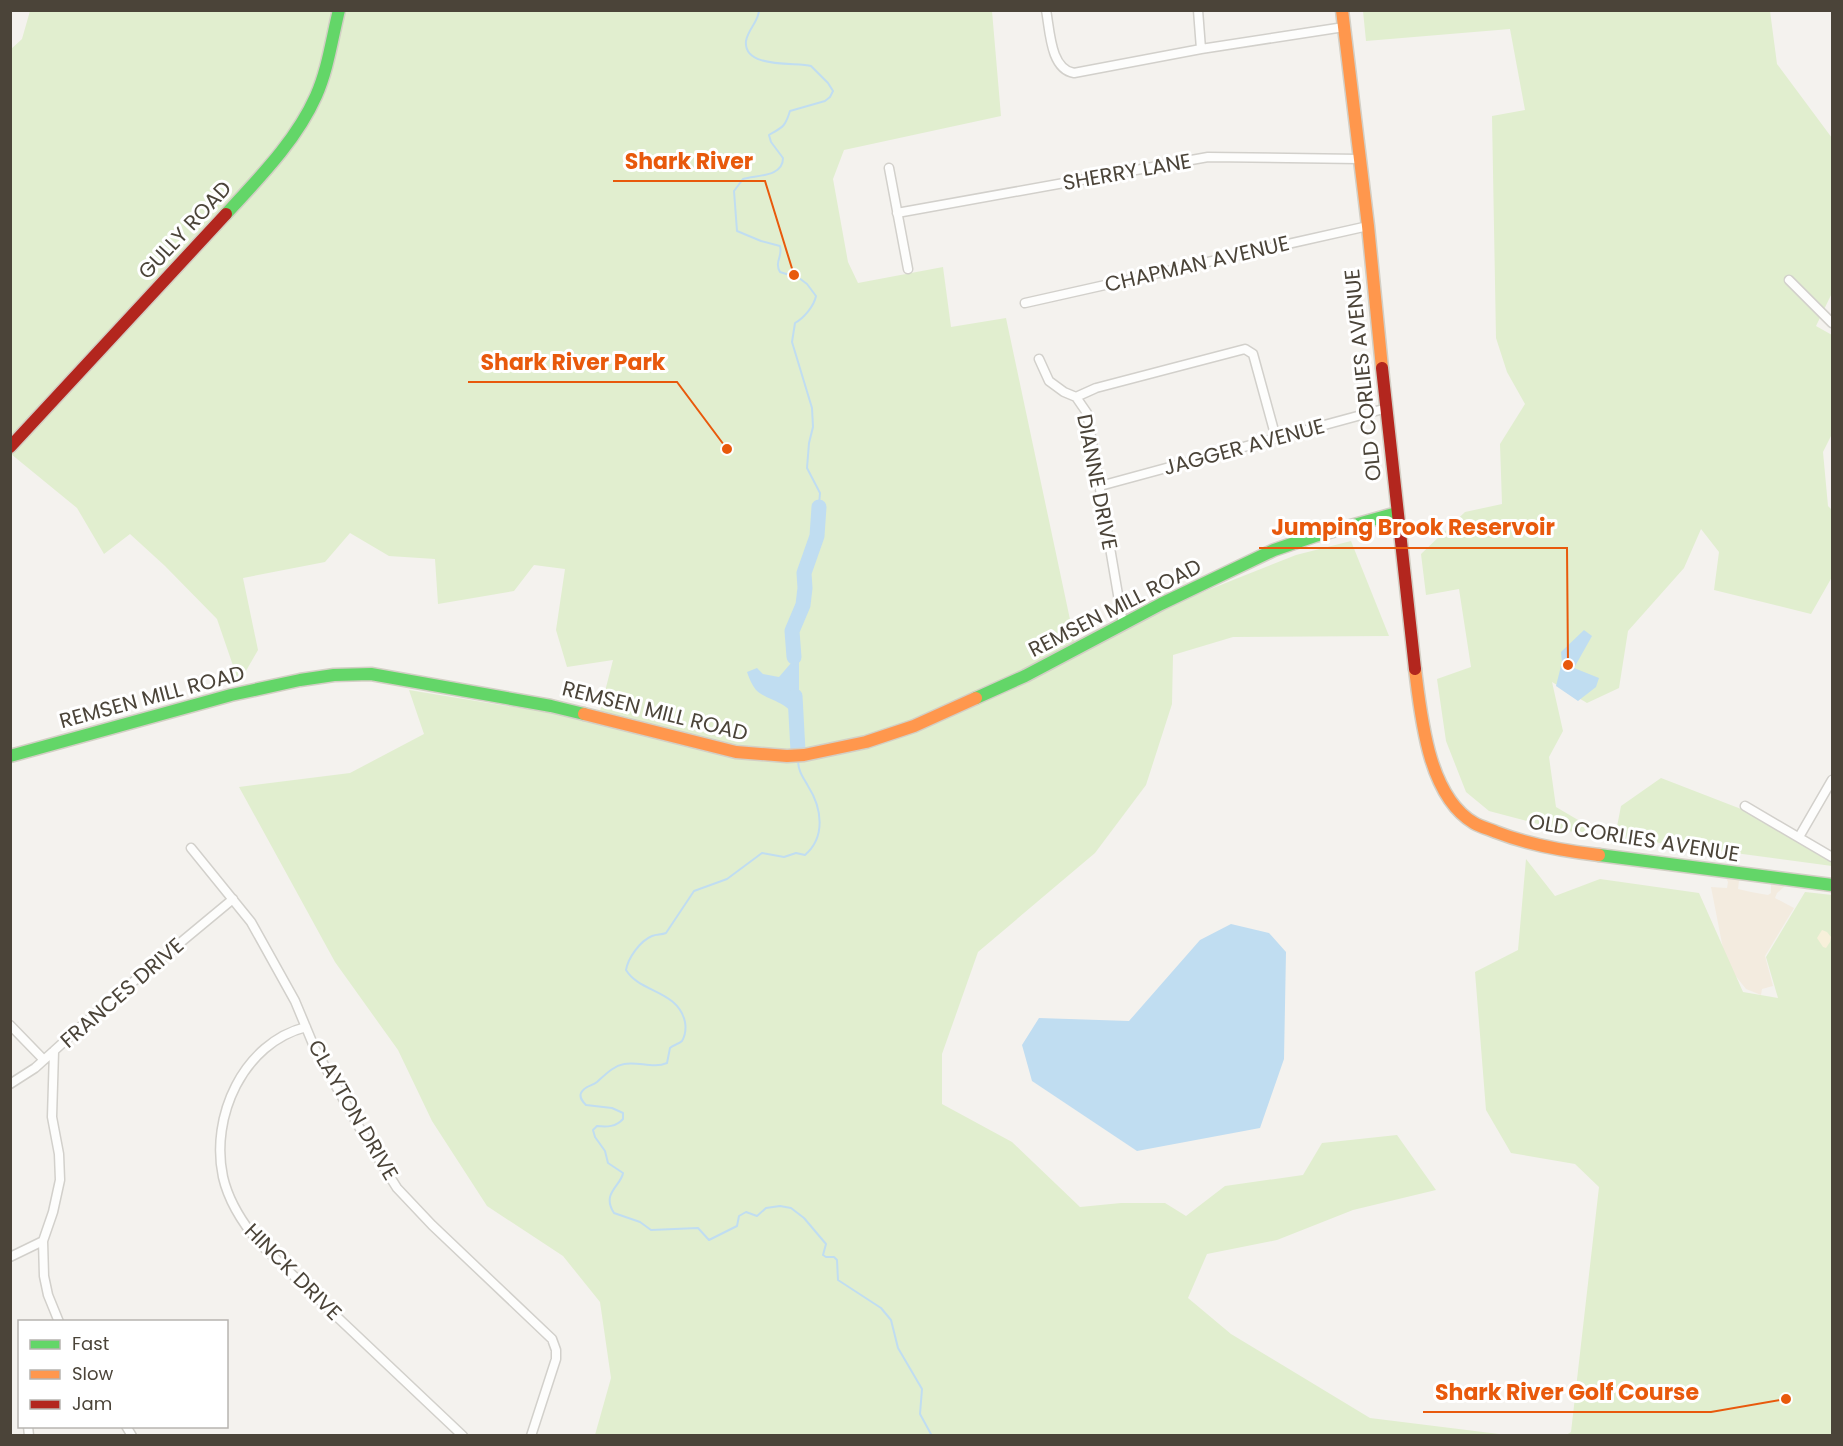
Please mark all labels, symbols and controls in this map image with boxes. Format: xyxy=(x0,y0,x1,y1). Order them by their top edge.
callout: Shark River xyxy=(613,141,765,181)
text: Shark River xyxy=(625,146,753,177)
street label: SHERRY LANE xyxy=(1060,146,1193,197)
street label: GULLY ROAD xyxy=(131,174,238,285)
street label: CHAPMAN AVENUE xyxy=(1102,228,1292,299)
street label: OLD CORLIES AVENUE xyxy=(1337,267,1388,483)
callout: Shark River Park xyxy=(468,342,677,382)
text: Shark River Park xyxy=(481,347,666,378)
street label: DIANNE DRIVE xyxy=(1070,411,1125,552)
street label: JAGGER AVENUE xyxy=(1160,411,1328,482)
callout: Jumping Brook Reservoir xyxy=(1259,508,1567,548)
text: Jumping Brook Reservoir xyxy=(1271,512,1555,543)
street label: REMSEN MILL ROAD xyxy=(1023,551,1206,664)
street label: REMSEN MILL ROAD xyxy=(56,658,248,735)
street label: REMSEN MILL ROAD xyxy=(559,673,751,748)
street label: OLD CORLIES AVENUE xyxy=(1526,807,1742,869)
street label: FRANCES DRIVE xyxy=(54,931,190,1054)
street label: CLAYTON DRIVE xyxy=(301,1034,405,1185)
street label: HINCK DRIVE xyxy=(238,1217,348,1327)
legend xyxy=(18,1320,228,1428)
text: Fast xyxy=(72,1331,109,1356)
text: Slow xyxy=(72,1361,114,1386)
callout: Shark River Golf Course xyxy=(1423,1372,1711,1412)
text: Shark River Golf Course xyxy=(1435,1377,1699,1408)
text: Jam xyxy=(72,1391,112,1416)

